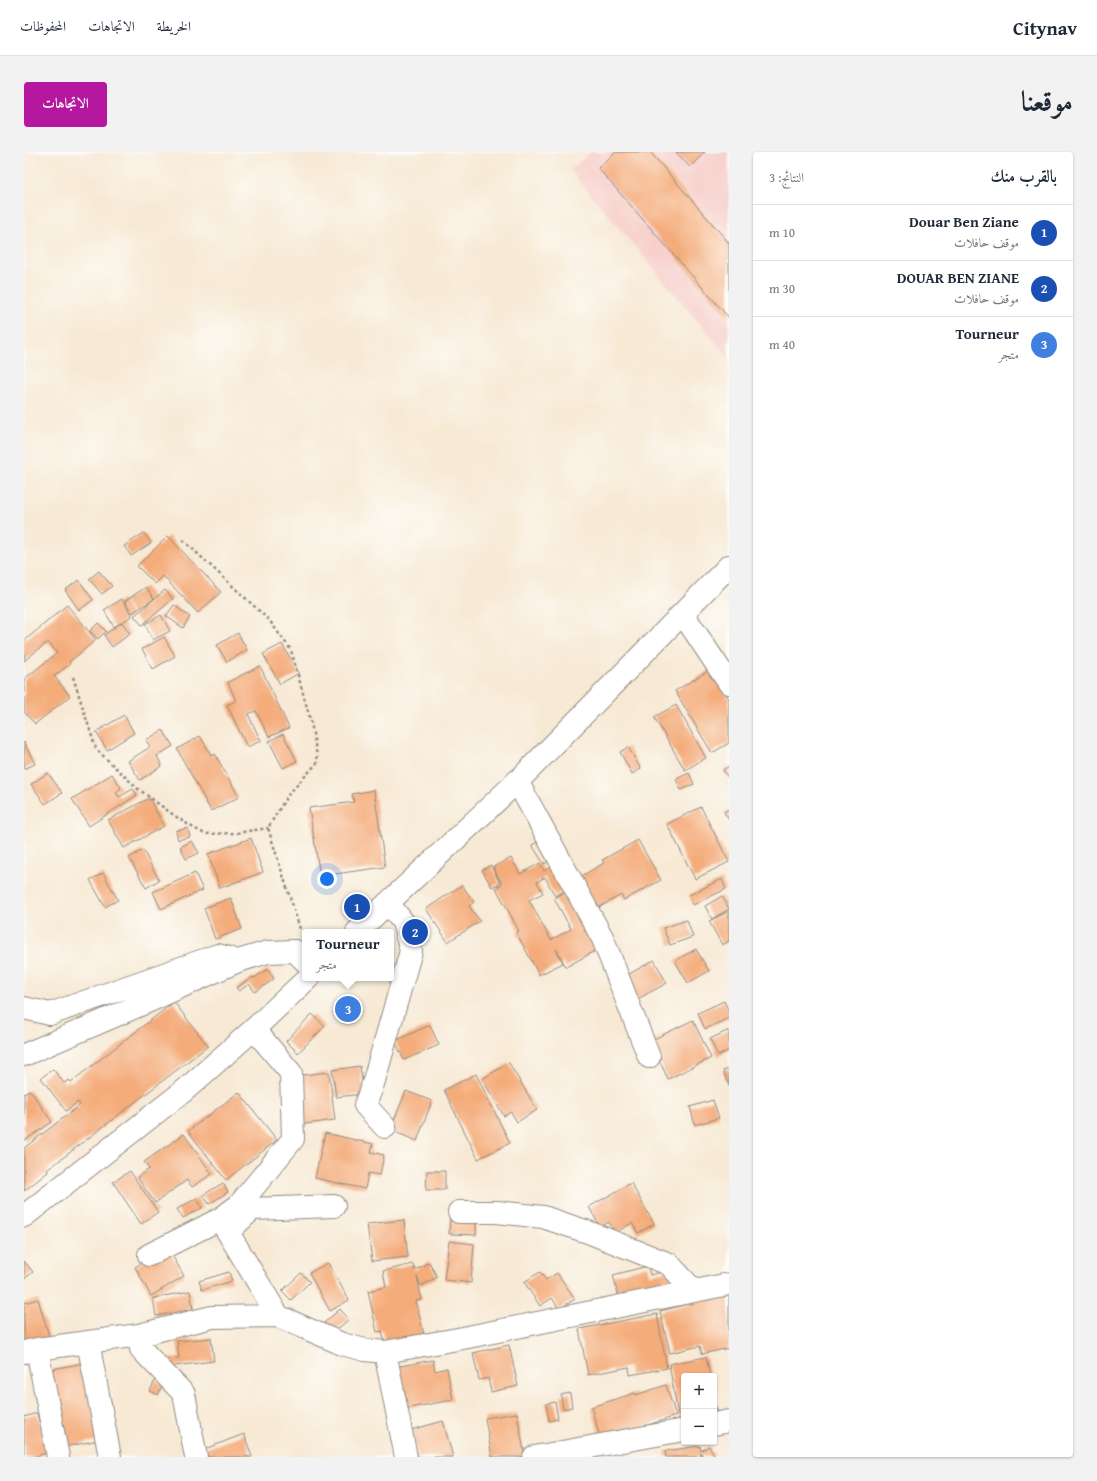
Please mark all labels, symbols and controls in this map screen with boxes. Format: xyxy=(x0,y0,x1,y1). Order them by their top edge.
text: Citynav xyxy=(1013,14,1077,42)
text: المحفوظات xyxy=(20,16,66,36)
text: الاتجاهات xyxy=(88,16,135,36)
text: الخريطة xyxy=(157,16,191,36)
text: موقعنا xyxy=(1021,80,1073,121)
button: الاتجاهات xyxy=(24,82,107,127)
text: بالقرب منك xyxy=(990,163,1057,188)
text: النتائج: 3 xyxy=(769,168,804,187)
text: Douar Ben Ziane xyxy=(909,211,1019,232)
text: 10 m xyxy=(769,223,795,242)
text: 1 xyxy=(1041,223,1047,242)
text: موقف حافلات xyxy=(954,233,1019,252)
text: DOUAR BEN ZIANE xyxy=(897,267,1019,288)
text: 30 m xyxy=(769,279,795,298)
text: 2 xyxy=(1041,279,1047,298)
text: موقف حافلات xyxy=(954,289,1019,308)
text: Tourneur xyxy=(956,323,1019,344)
text: 40 m xyxy=(769,335,795,354)
text: 3 xyxy=(1041,335,1047,354)
text: متجر xyxy=(998,345,1019,364)
your location xyxy=(317,869,337,889)
pin: 1 xyxy=(344,892,370,922)
pin: 2 xyxy=(402,917,428,947)
popup xyxy=(302,929,394,981)
text: Tourneur xyxy=(316,933,380,954)
text: متجر xyxy=(316,955,337,974)
pin: 3 xyxy=(335,994,361,1024)
map controls xyxy=(681,1373,717,1445)
button: + xyxy=(681,1373,717,1409)
button: − xyxy=(681,1409,717,1445)

